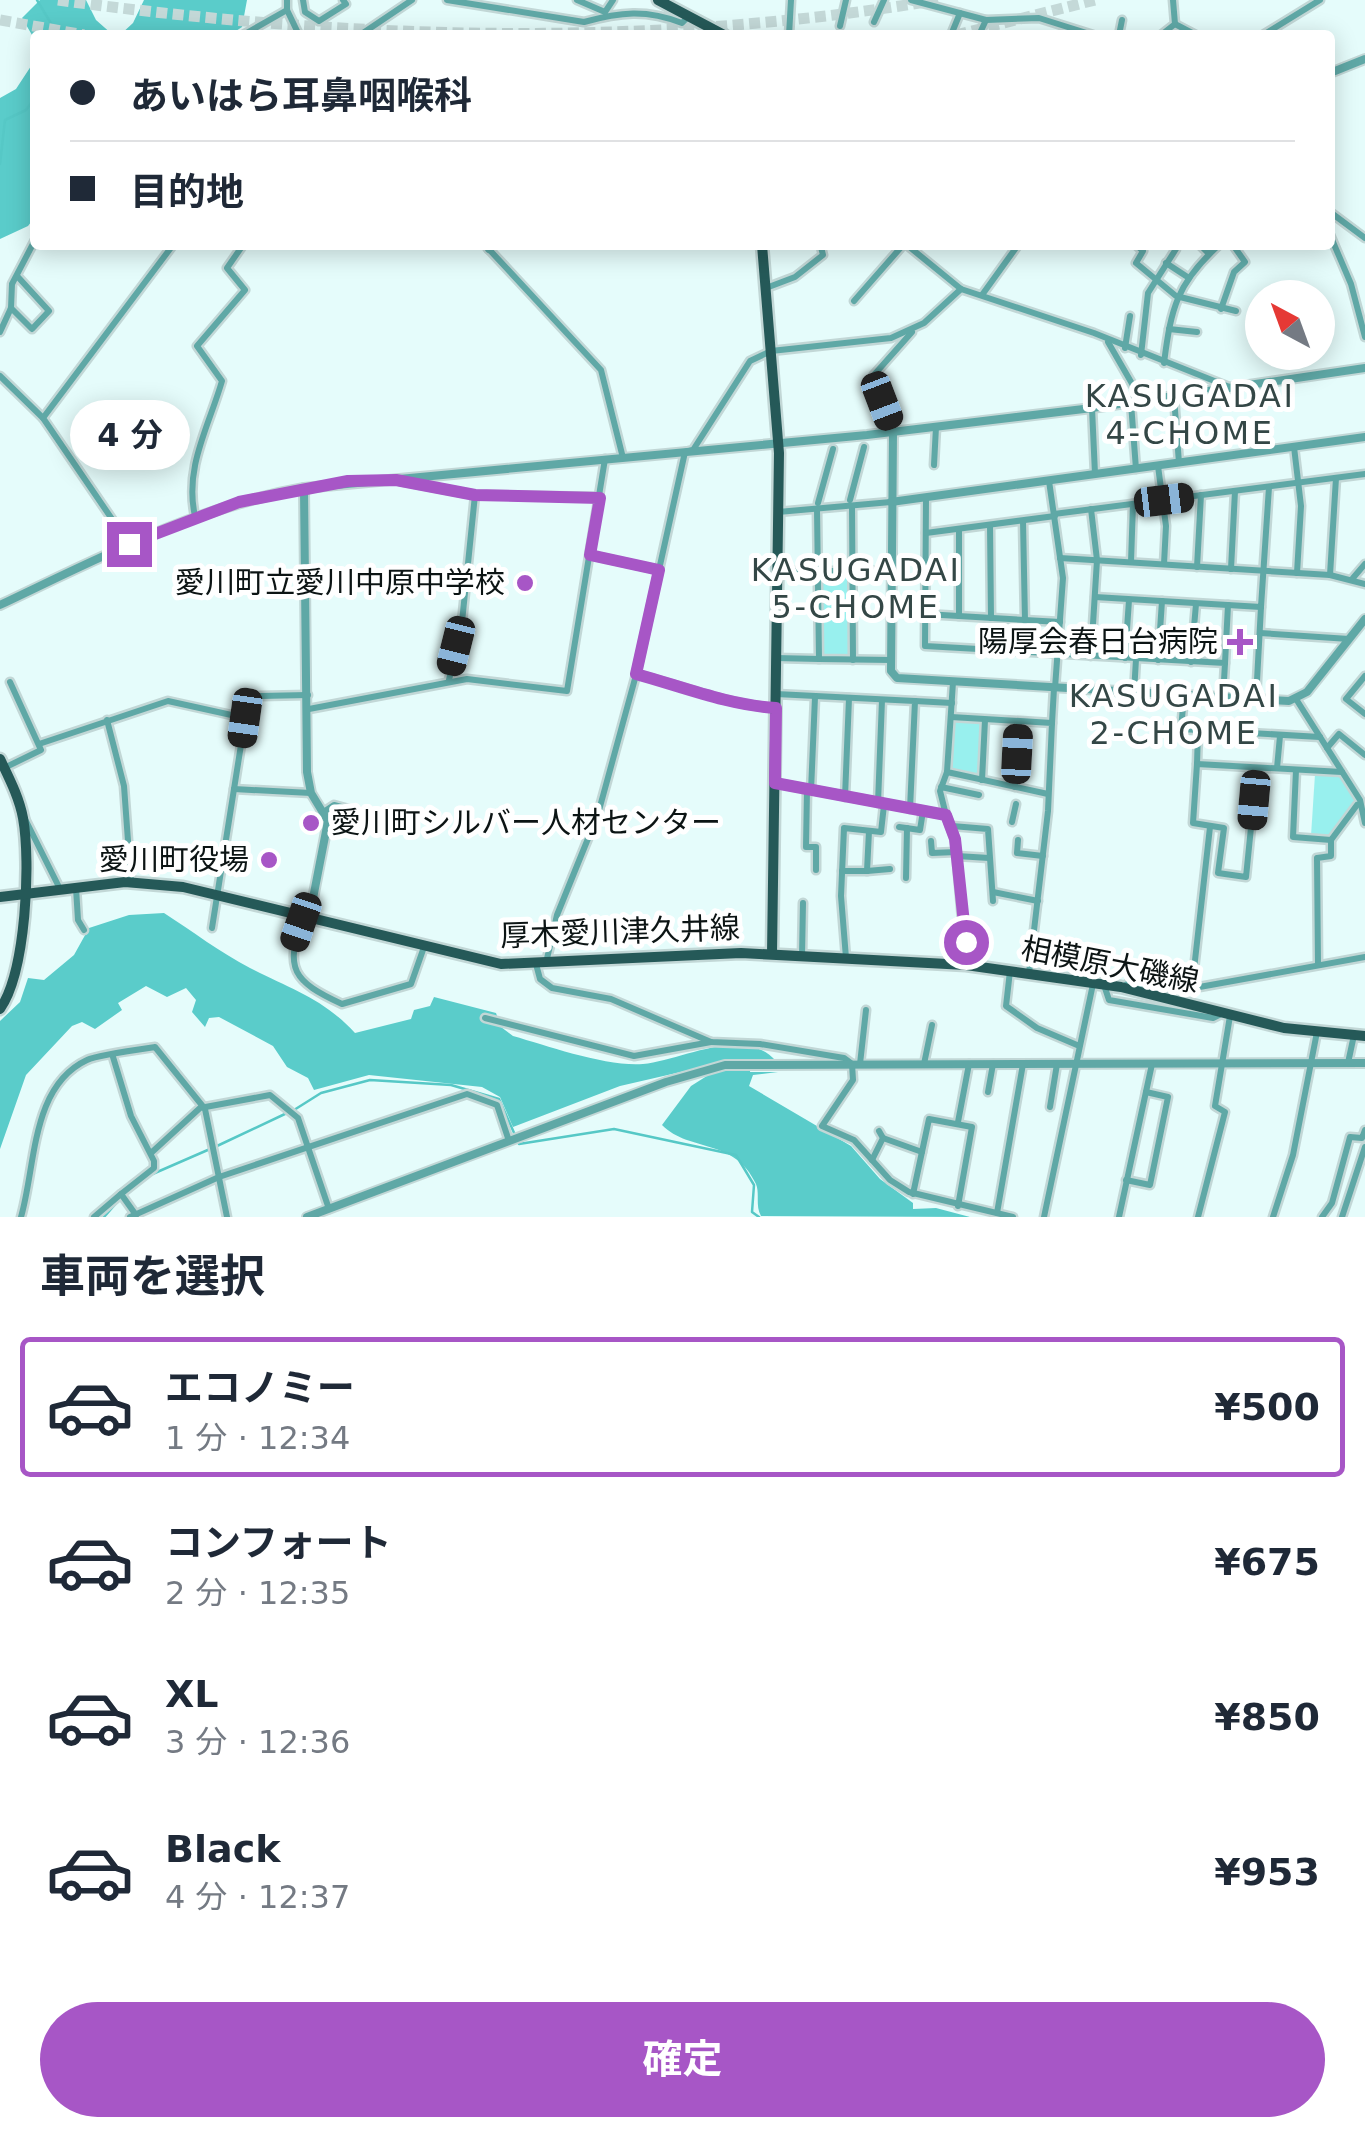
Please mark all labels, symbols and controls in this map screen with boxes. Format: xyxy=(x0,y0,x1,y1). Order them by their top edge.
text: あいはら耳鼻咽喉科 xyxy=(130,74,472,118)
text: 目的地 xyxy=(130,170,244,214)
north arrow xyxy=(1245,280,1335,370)
map controls xyxy=(1245,280,1335,370)
car xyxy=(857,368,907,434)
district label: KASUGADAI 4-CHOME xyxy=(1085,377,1295,452)
callout: 4 分 xyxy=(69,399,189,469)
text: 4 分 xyxy=(97,416,163,454)
car xyxy=(1132,481,1196,519)
route end xyxy=(107,522,152,567)
district label: KASUGADAI 5-CHOME xyxy=(751,551,961,626)
place label: 愛川町立愛川中原中学校 xyxy=(175,565,505,600)
marker: 愛川町立愛川中原中学校 xyxy=(514,572,536,594)
car xyxy=(434,613,478,679)
place label: 陽厚会春日台病院 xyxy=(978,624,1218,659)
marker: 陽厚会春日台病院 xyxy=(1227,629,1253,655)
district label: KASUGADAI 2-CHOME xyxy=(1069,677,1279,752)
car xyxy=(226,686,264,750)
car xyxy=(1000,723,1034,785)
car xyxy=(1236,769,1272,831)
place label: 愛川町シルバー人材センター xyxy=(331,805,721,840)
marker: 愛川町シルバー人材センター xyxy=(300,812,322,834)
place label: 愛川町役場 xyxy=(99,842,249,877)
marker: 愛川町役場 xyxy=(258,849,280,871)
car xyxy=(277,889,325,955)
street label: 厚木愛川津久井線 xyxy=(499,910,741,953)
route start xyxy=(944,920,989,965)
street label: 相模原大磯線 xyxy=(1018,930,1202,999)
text: 車両を選択 xyxy=(40,1250,265,1303)
icon: car xyxy=(45,1362,135,1452)
text: エコノミー xyxy=(165,1366,355,1410)
text: ¥500 xyxy=(1214,1385,1320,1429)
text: 1 分 · 12:34 xyxy=(165,1419,350,1457)
icon: car xyxy=(45,1517,135,1607)
text: コンフォート xyxy=(165,1521,392,1565)
text: ¥675 xyxy=(1214,1540,1320,1584)
text: 2 分 · 12:35 xyxy=(165,1574,350,1612)
icon: car xyxy=(45,1672,135,1762)
text: XL xyxy=(165,1672,219,1716)
text: ¥850 xyxy=(1214,1695,1320,1739)
text: 3 分 · 12:36 xyxy=(165,1723,350,1761)
icon: car xyxy=(45,1827,135,1917)
text: Black xyxy=(165,1827,280,1871)
text: ¥953 xyxy=(1214,1850,1320,1894)
text: 4 分 · 12:37 xyxy=(165,1878,350,1916)
button: 確定 xyxy=(40,2002,1325,2117)

